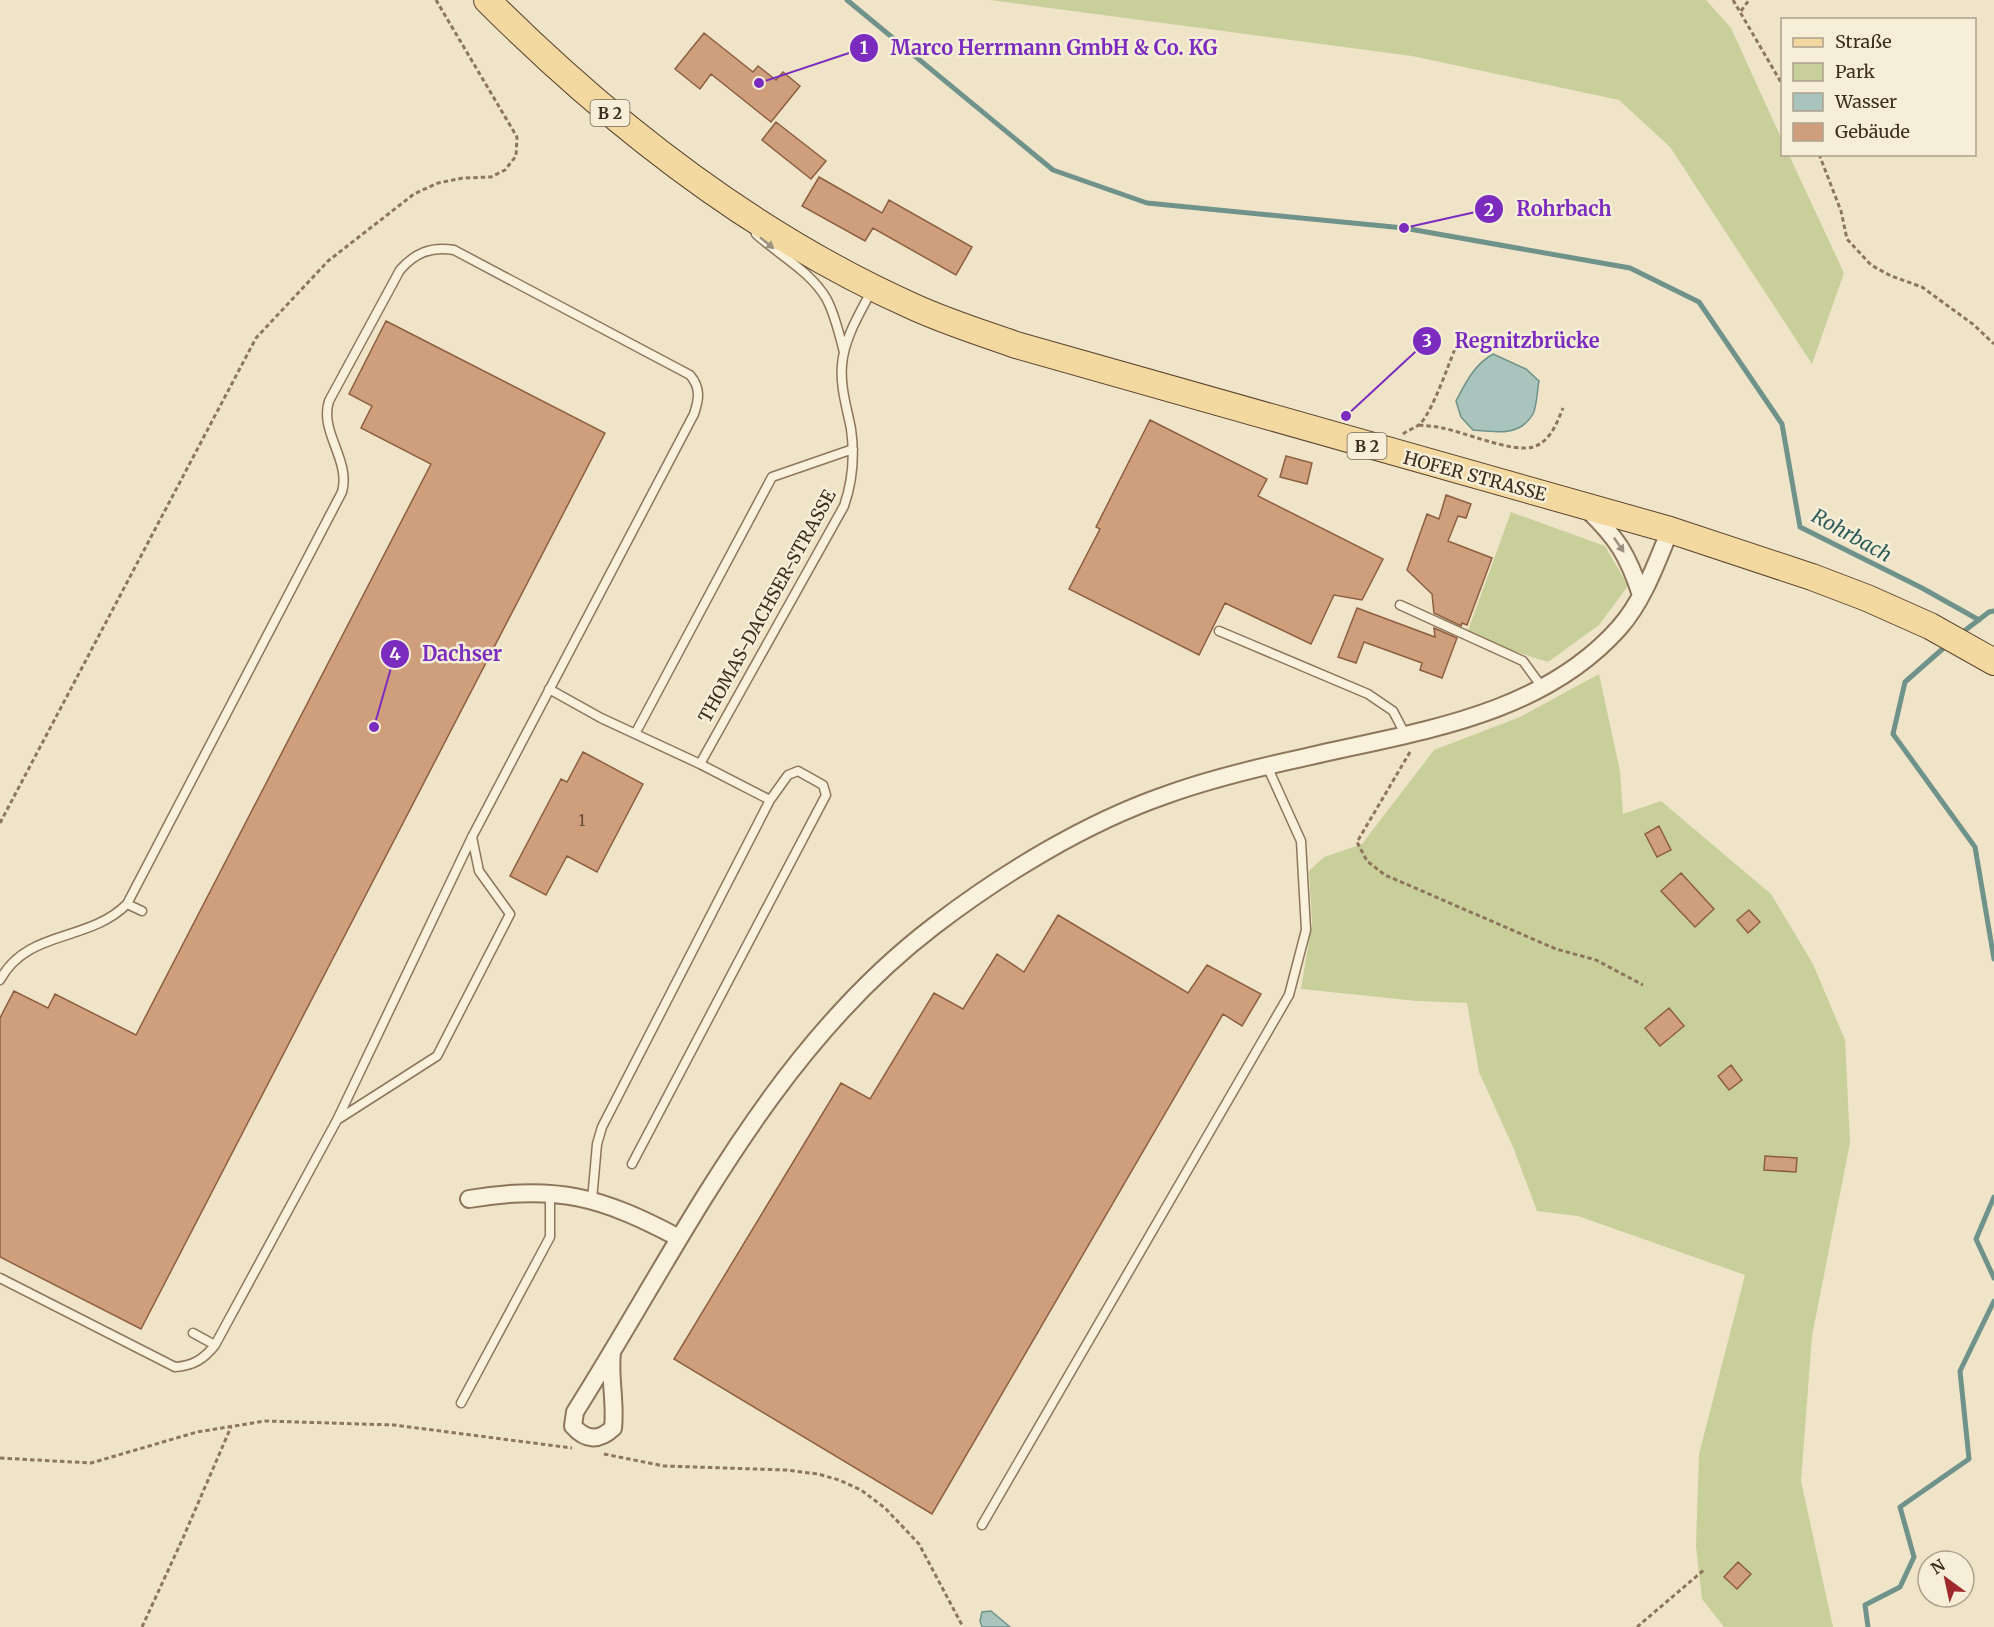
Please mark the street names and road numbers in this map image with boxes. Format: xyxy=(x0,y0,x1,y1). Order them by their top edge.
road number: B 2 xyxy=(590,100,630,126)
road number: B 2 xyxy=(1348,433,1386,459)
street label: HOFER STRASSE xyxy=(1401,446,1550,506)
street label: THOMAS-DACHSER-STRASSE xyxy=(693,485,841,726)

